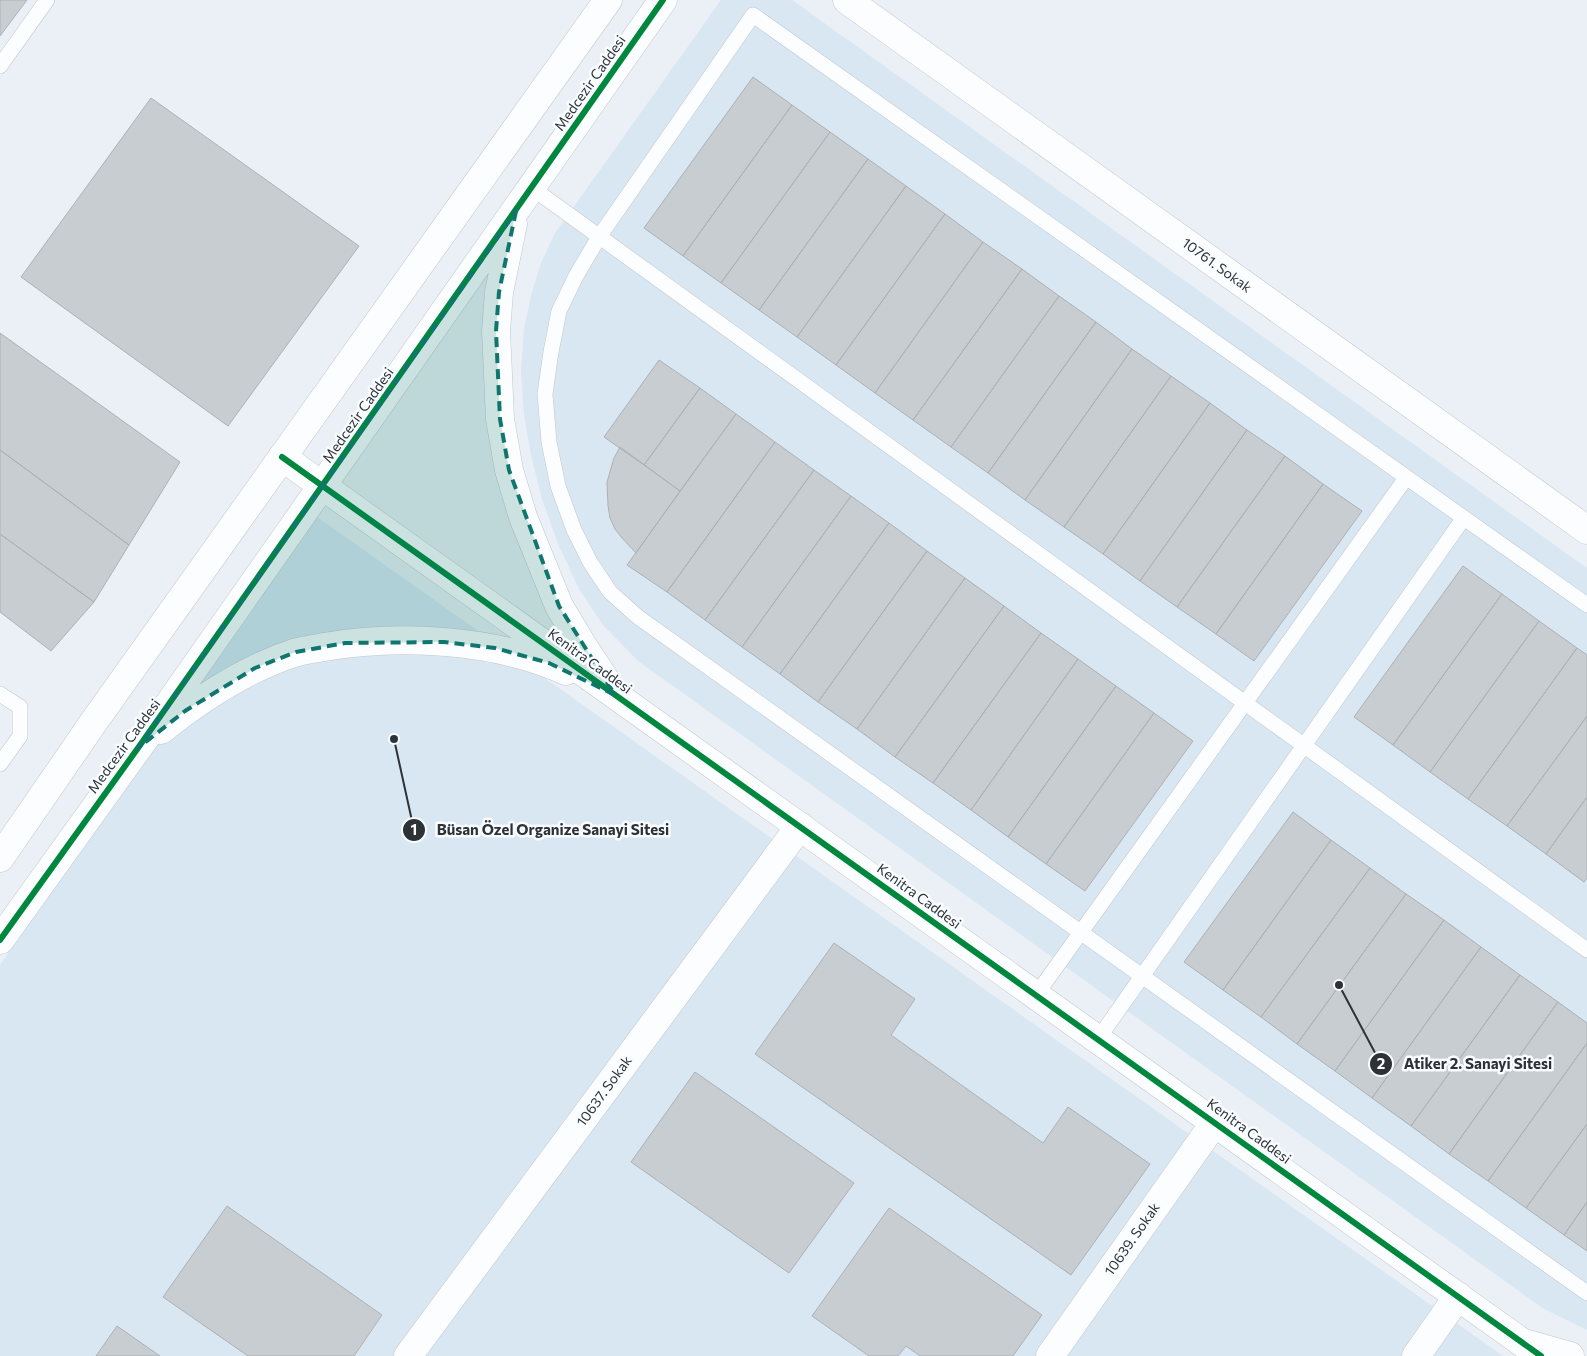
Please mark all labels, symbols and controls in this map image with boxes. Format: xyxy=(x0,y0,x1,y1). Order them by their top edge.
street label: Medcezir Caddesi xyxy=(550,32,629,134)
street label: 10761. Sokak xyxy=(1179,234,1256,296)
street label: Medcezir Caddesi xyxy=(318,364,397,466)
street label: Kenitra Caddesi xyxy=(545,624,636,697)
street label: Medcezir Caddesi xyxy=(84,695,164,796)
callout: Büsan Özel Organize Sanayi Sitesi xyxy=(401,815,679,845)
text: 1 xyxy=(411,820,417,838)
text: Büsan Özel Organize Sanayi Sitesi xyxy=(437,820,669,838)
street label: Kenitra Caddesi xyxy=(874,859,965,932)
callout: Atiker 2. Sanayi Sitesi xyxy=(1368,1049,1562,1079)
street label: 10637. Sokak xyxy=(572,1052,635,1129)
text: 2 xyxy=(1377,1054,1385,1072)
text: Atiker 2. Sanayi Sitesi xyxy=(1404,1054,1552,1072)
street label: Kenitra Caddesi xyxy=(1204,1094,1295,1167)
street label: 10639. Sokak xyxy=(1100,1199,1163,1278)

